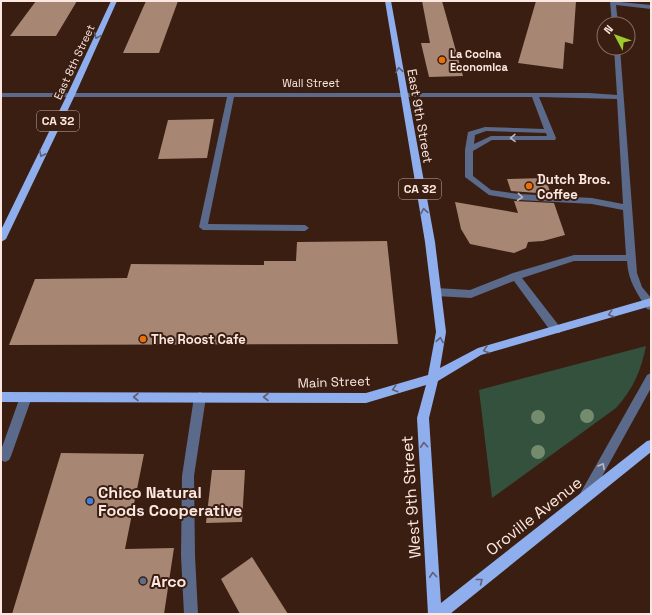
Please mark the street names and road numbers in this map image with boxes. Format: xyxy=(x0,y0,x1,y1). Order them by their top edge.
street label: East 8th Street xyxy=(51,22,97,102)
street label: East 9th Street xyxy=(403,67,437,165)
street label: Wall Street xyxy=(282,76,340,90)
road number: CA 32 xyxy=(37,111,79,131)
road number: CA 32 xyxy=(399,179,441,199)
street label: Main Street xyxy=(297,372,371,392)
street label: West 9th Street xyxy=(396,435,426,559)
street label: Oroville Avenue xyxy=(482,472,586,560)

